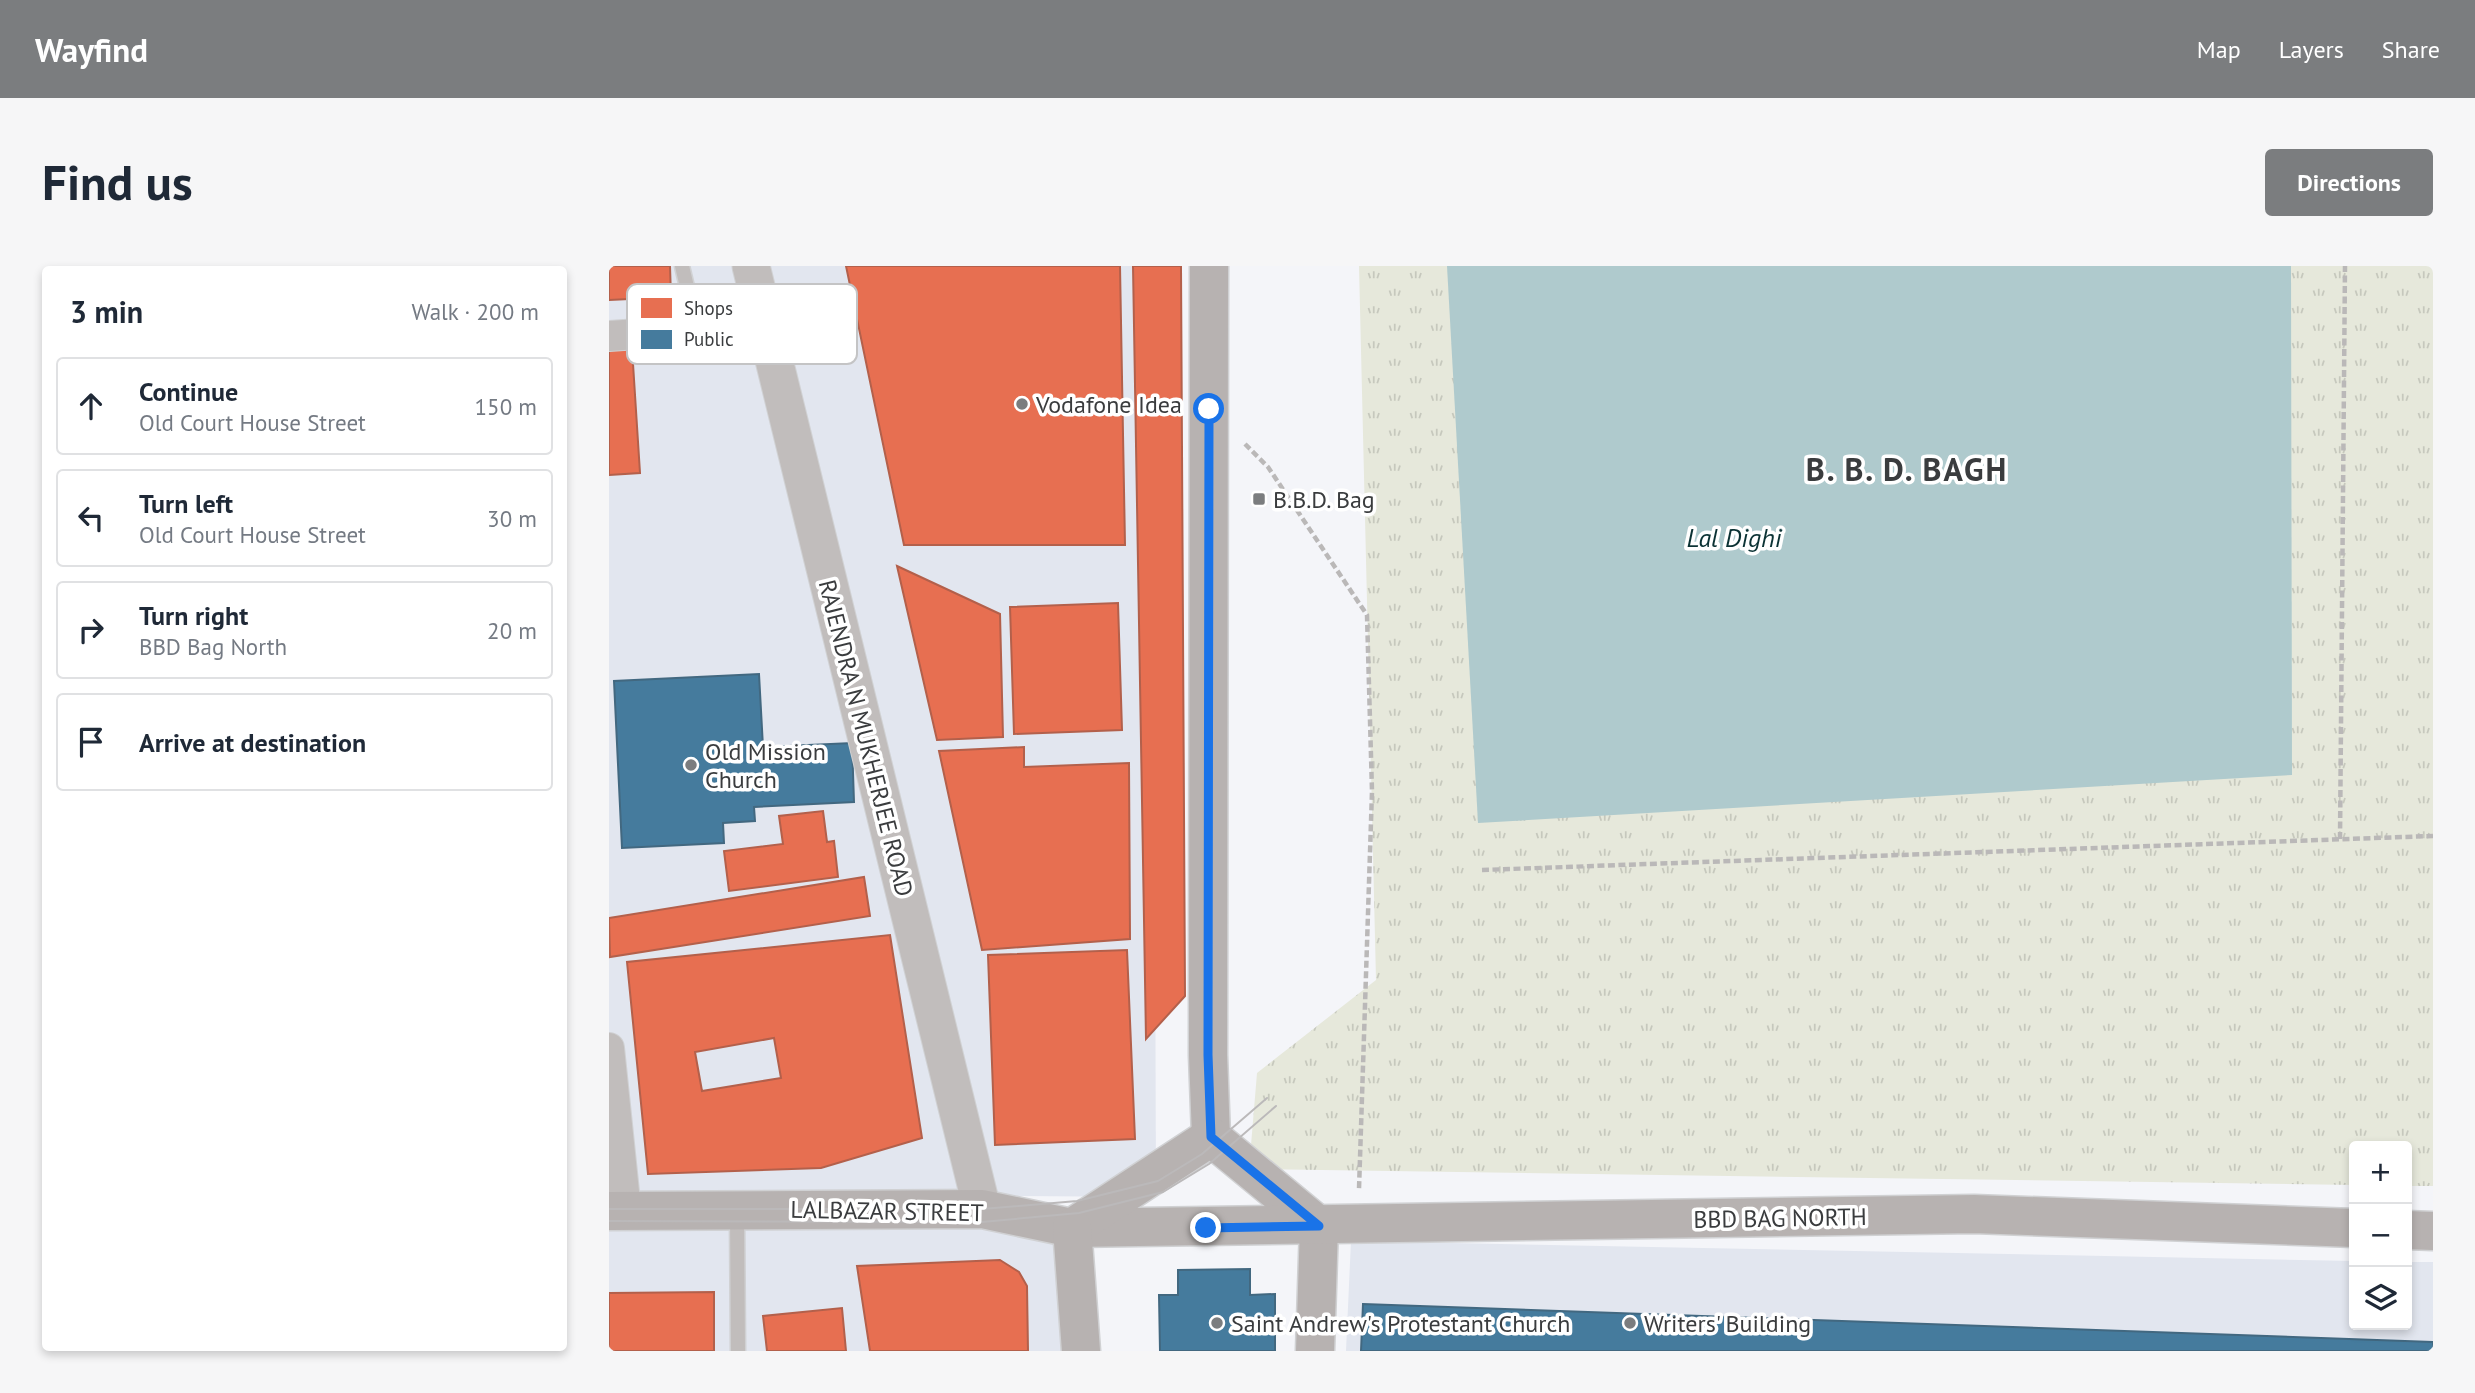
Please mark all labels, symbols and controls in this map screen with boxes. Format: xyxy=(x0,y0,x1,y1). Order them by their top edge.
text: Wayfind xyxy=(35,28,148,71)
text: Map xyxy=(2197,34,2241,65)
text: Layers xyxy=(2279,34,2344,65)
text: Share xyxy=(2382,34,2440,65)
button: Directions xyxy=(2265,149,2433,216)
text: Find us xyxy=(42,150,193,214)
legend xyxy=(627,284,857,364)
text: 3 min xyxy=(70,292,143,331)
text: Shops xyxy=(684,296,733,320)
text: Walk · 200 m xyxy=(412,297,539,326)
text: Public xyxy=(684,327,734,351)
text: Continue xyxy=(139,375,238,408)
icon: ahead xyxy=(72,387,110,425)
place label: Vodafone Idea xyxy=(1035,389,1182,420)
text: 150 m xyxy=(475,392,537,421)
route start xyxy=(1193,393,1224,424)
marker: Vodafone Idea xyxy=(1014,396,1030,412)
text: Old Court House Street xyxy=(139,408,366,437)
district label: B. B. D. BAGH xyxy=(1806,448,2008,490)
place label: B.B.D. Bag xyxy=(1273,484,1375,515)
text: Turn left xyxy=(139,487,233,520)
marker: B.B.D. Bag xyxy=(1251,491,1267,507)
icon: left xyxy=(72,499,110,537)
text: 30 m xyxy=(487,504,537,533)
text: Old Court House Street xyxy=(139,520,366,549)
water label: Lal Dighi xyxy=(1686,521,1783,554)
street label: RAJENDRA N MUKHERJEE ROAD xyxy=(812,576,920,900)
text: Turn right xyxy=(139,599,248,632)
icon: right xyxy=(72,611,110,649)
text: 20 m xyxy=(487,616,537,645)
text: BBD Bag North xyxy=(139,632,287,661)
icon: arrive xyxy=(72,723,110,761)
text: Arrive at destination xyxy=(139,726,366,759)
place label: Old Mission Church xyxy=(705,736,826,795)
marker: Old Mission Church xyxy=(683,757,699,773)
map controls xyxy=(2349,1141,2412,1330)
button: + xyxy=(2349,1141,2412,1204)
street label: LALBAZAR STREET xyxy=(790,1194,984,1228)
street label: BBD BAG NORTH xyxy=(1693,1201,1867,1235)
button: − xyxy=(2349,1204,2412,1267)
route end xyxy=(1190,1212,1221,1243)
button: layers xyxy=(2349,1267,2412,1330)
place label: Saint Andrew's Protestant Church xyxy=(1231,1308,1570,1339)
place label: Writers' Building xyxy=(1644,1308,1811,1339)
marker: Saint Andrew's Protestant Church xyxy=(1209,1315,1225,1331)
marker: Writers' Building xyxy=(1622,1315,1638,1331)

